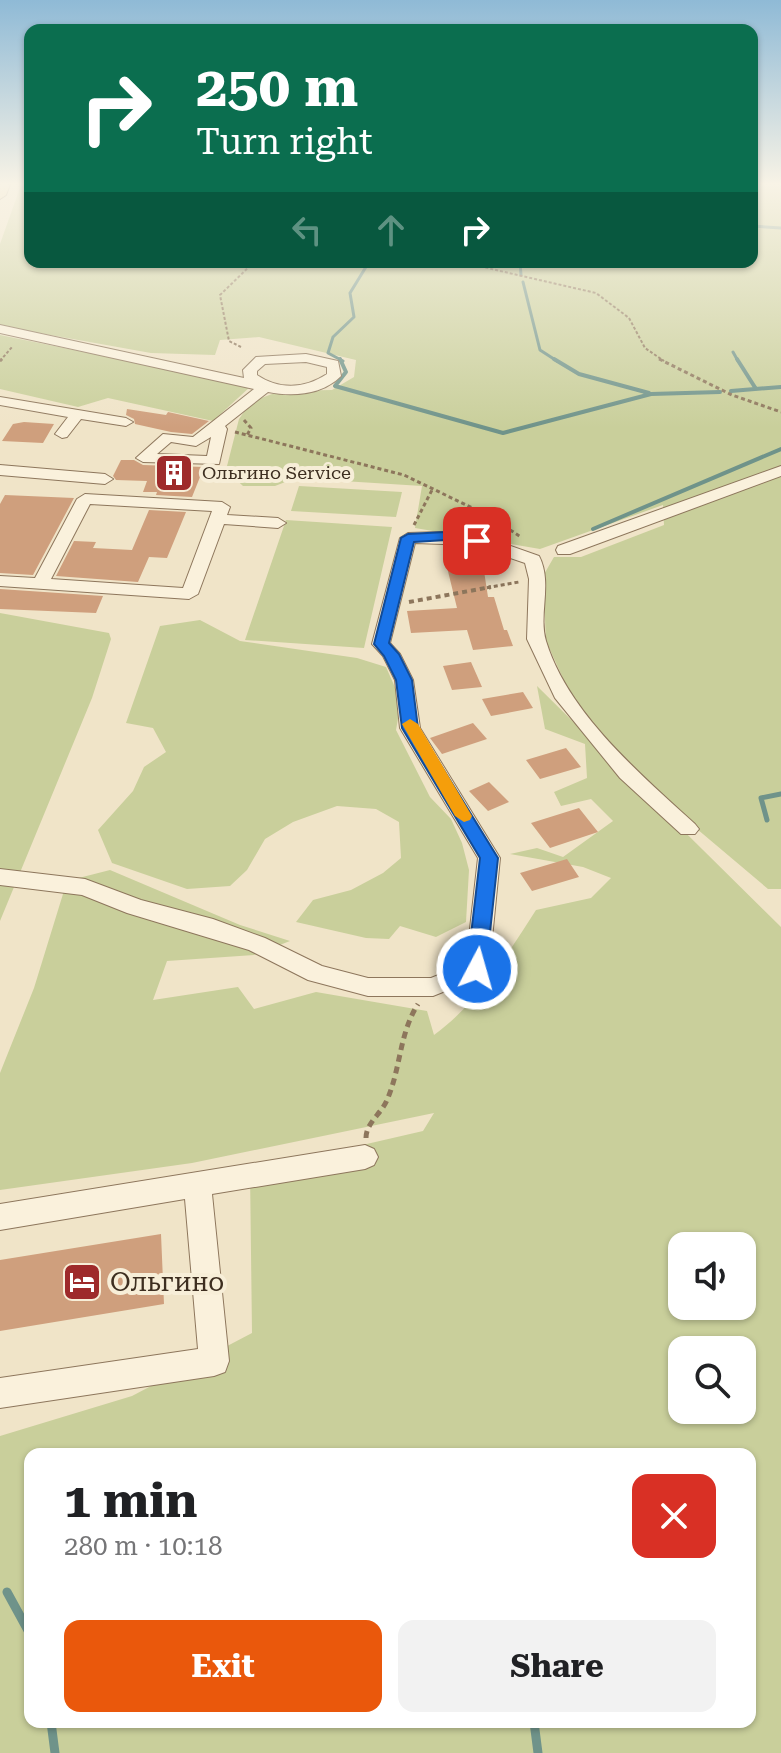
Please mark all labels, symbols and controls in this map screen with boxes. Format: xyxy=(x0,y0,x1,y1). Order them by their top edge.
text: 250 m xyxy=(196,54,358,120)
icon: right xyxy=(64,56,168,160)
text: Turn right xyxy=(196,121,373,163)
icon: left xyxy=(285,208,329,252)
icon: ahead xyxy=(369,208,413,252)
icon: right xyxy=(453,208,497,252)
building icon: Ольгино Service xyxy=(153,452,195,494)
place label: Ольгино Service xyxy=(202,462,351,483)
pin xyxy=(443,507,511,575)
icon: arrive xyxy=(455,519,499,563)
position arrow xyxy=(435,927,519,1011)
map controls xyxy=(668,1232,756,1424)
button: sound xyxy=(668,1232,756,1320)
hotel icon: Ольгино xyxy=(61,1261,103,1303)
place label: Ольгино xyxy=(110,1267,224,1297)
button: search xyxy=(668,1336,756,1424)
text: 1 min xyxy=(64,1473,197,1529)
button: close xyxy=(632,1474,716,1558)
text: 280 m · 10:18 xyxy=(64,1531,223,1561)
button: Exit xyxy=(64,1620,382,1712)
button: Share xyxy=(398,1620,716,1712)

